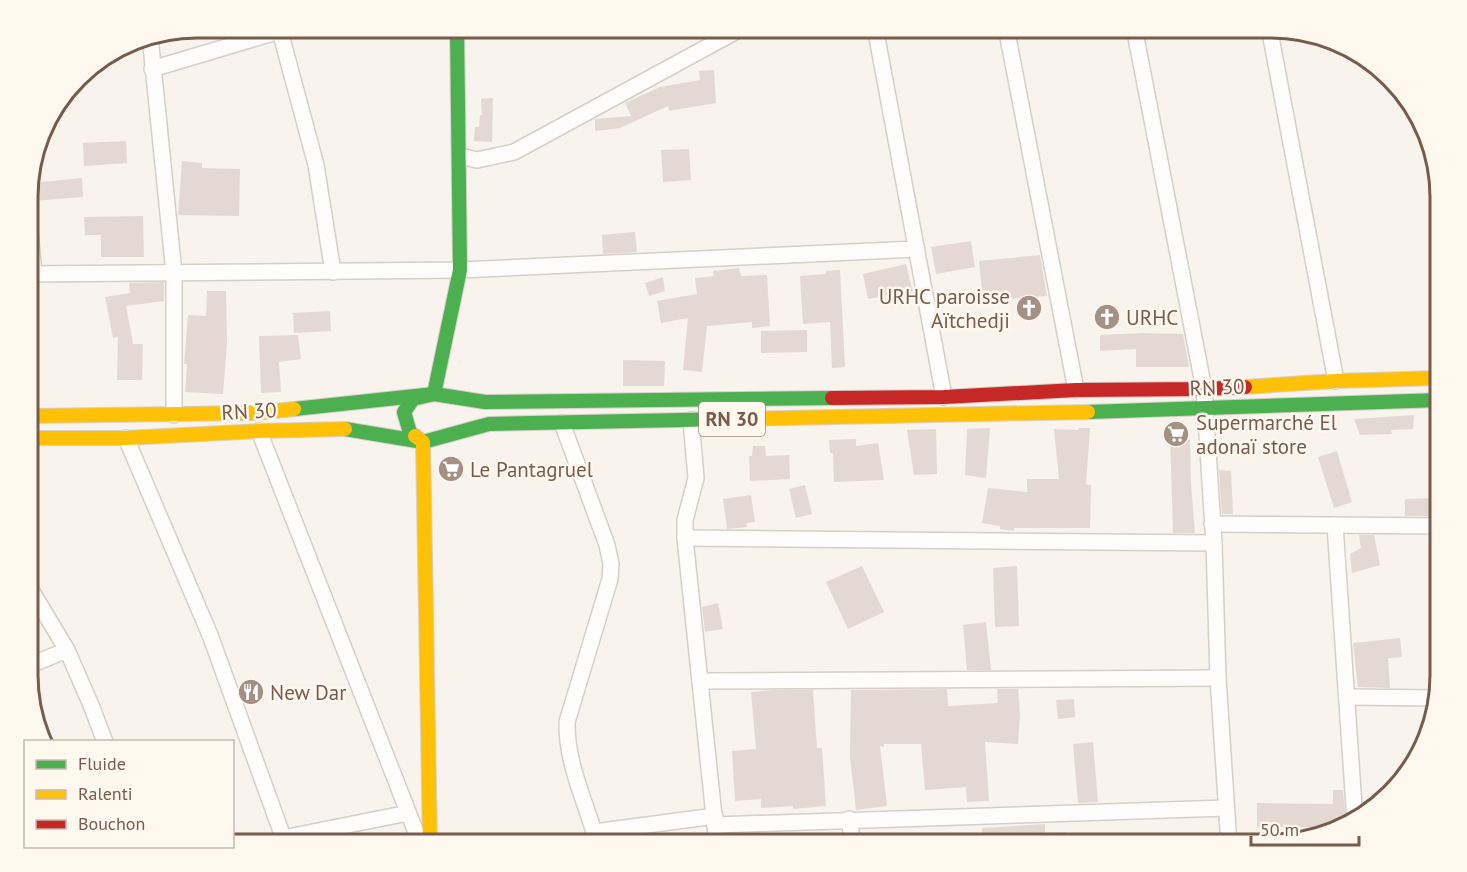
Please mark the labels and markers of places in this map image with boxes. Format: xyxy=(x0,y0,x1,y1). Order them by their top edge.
place label: URHC paroisse Aïtchedji xyxy=(879,283,1010,334)
church icon: URHC paroisse Aïtchedji xyxy=(1014,293,1044,323)
church icon: URHC xyxy=(1092,302,1122,332)
place label: URHC xyxy=(1126,304,1178,331)
place label: Supermarché El adonaï store xyxy=(1196,409,1337,460)
supermarket icon: Supermarché El adonaï store xyxy=(1161,419,1191,449)
supermarket icon: Le Pantagruel xyxy=(436,454,466,484)
place label: Le Pantagruel xyxy=(470,456,593,483)
restaurant icon: New Dar xyxy=(236,677,266,707)
place label: New Dar xyxy=(270,679,346,706)

